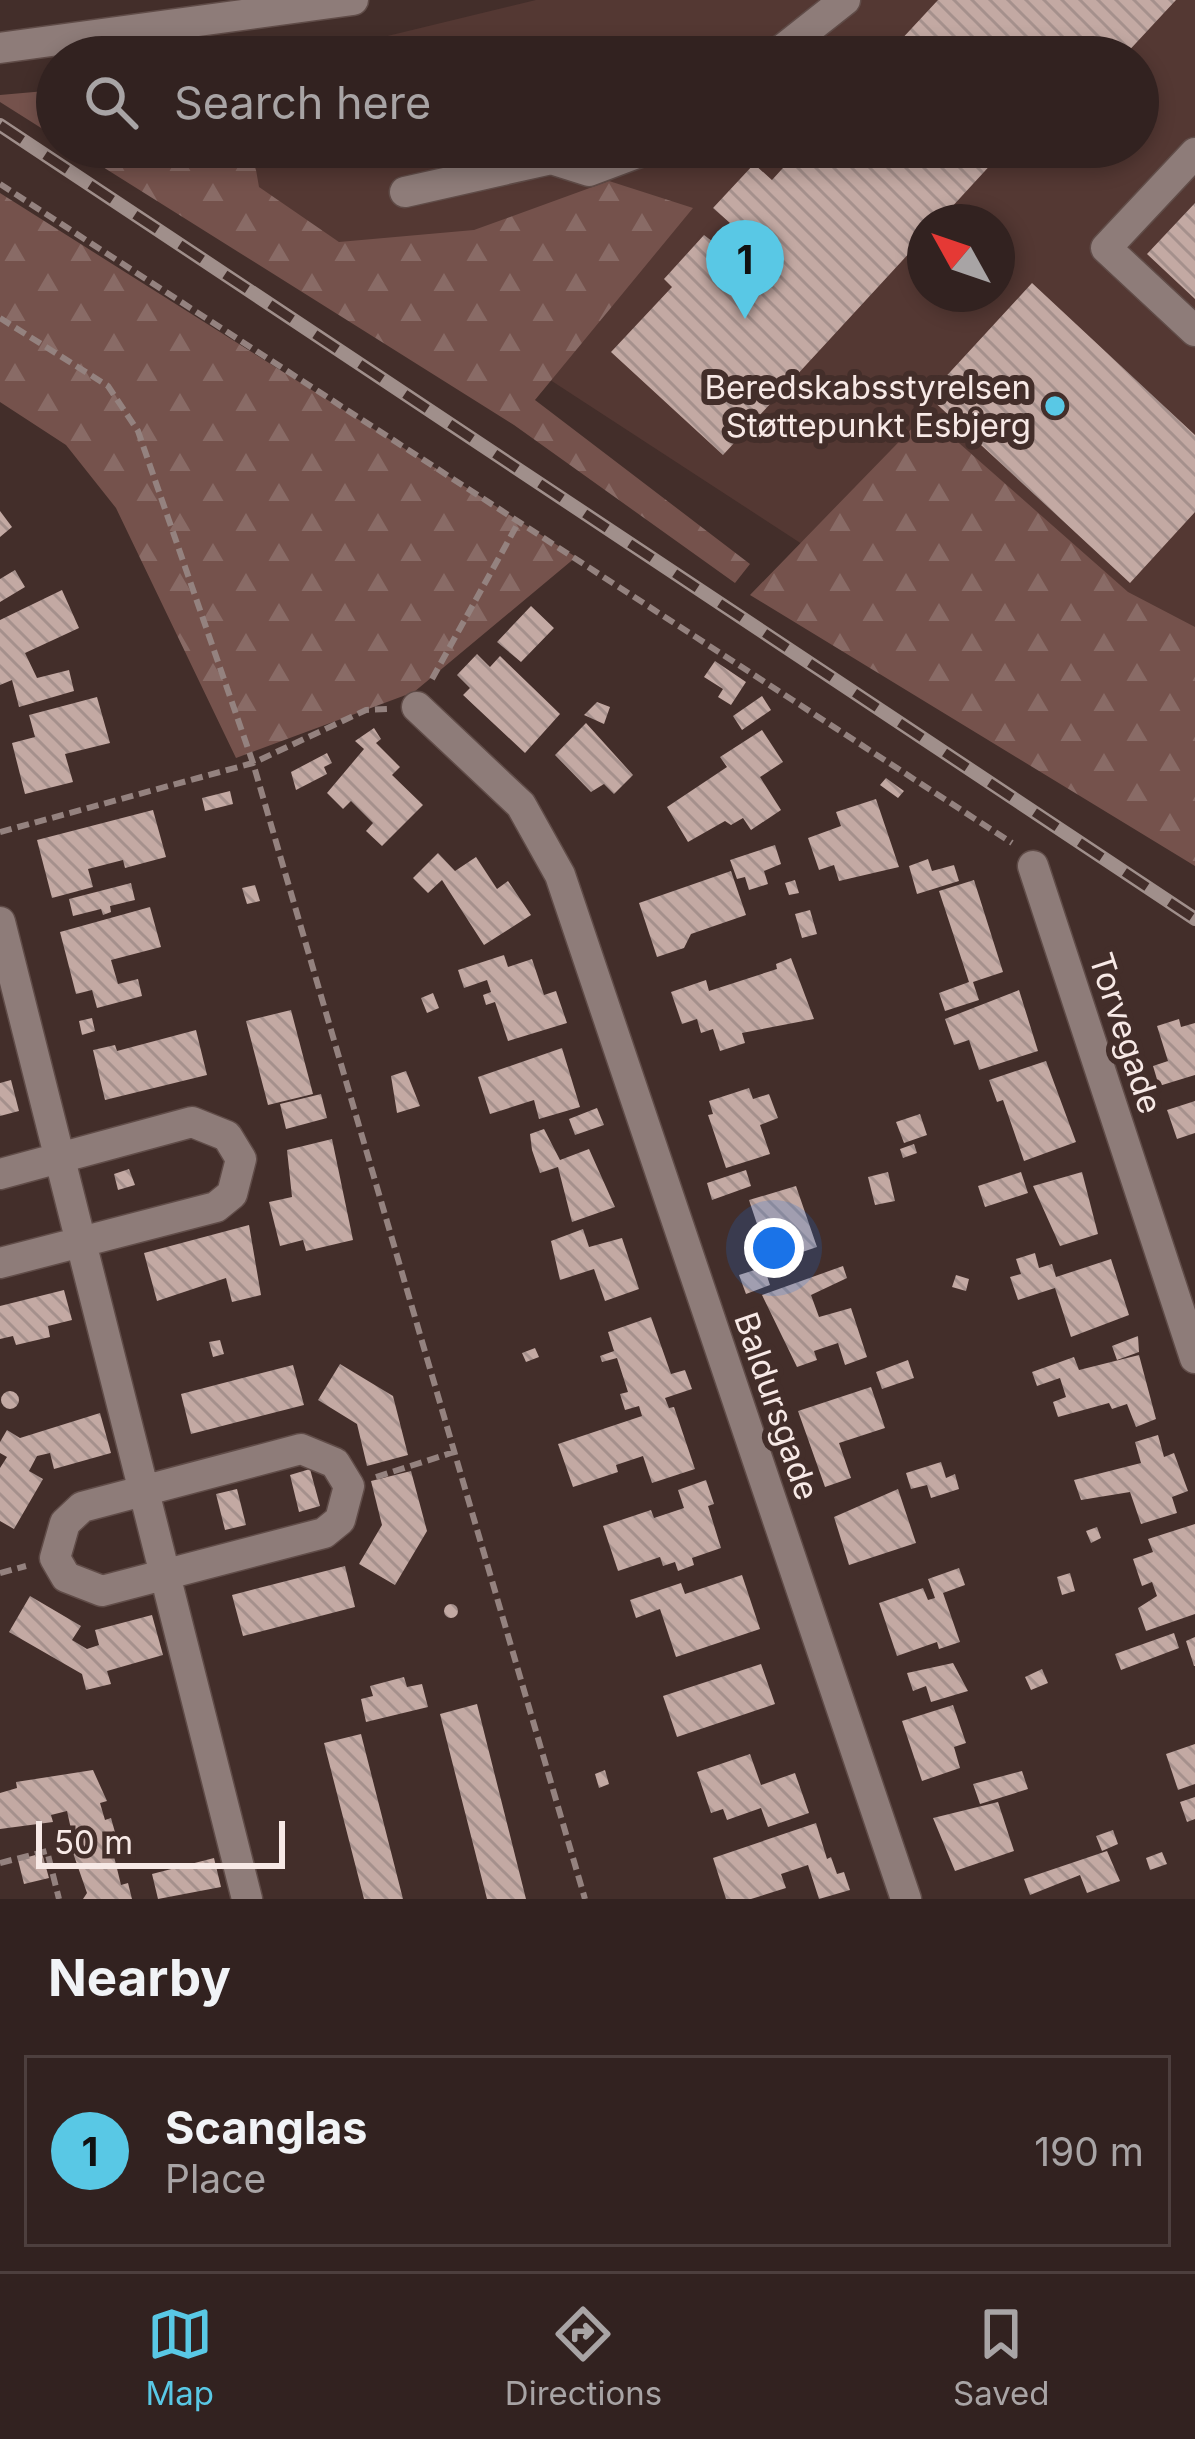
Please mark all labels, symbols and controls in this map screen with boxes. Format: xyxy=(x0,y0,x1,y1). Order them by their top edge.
search box xyxy=(36,36,1159,168)
icon: search xyxy=(78,69,144,135)
text: Search here xyxy=(174,75,431,130)
north arrow xyxy=(907,204,1015,312)
pin: 1 xyxy=(706,220,784,319)
place label: Beredskabsstyrelsen Støttepunkt Esbjerg xyxy=(704,367,1031,445)
marker: Beredskabsstyrelsen Støttepunkt Esbjerg xyxy=(1042,393,1068,419)
street label: Torvegade xyxy=(1081,947,1171,1119)
your location xyxy=(744,1218,804,1278)
street label: Baldursgade xyxy=(726,1307,828,1505)
scale bar xyxy=(36,1815,285,1868)
text: 50 m xyxy=(54,1822,133,1862)
text: Nearby xyxy=(48,1947,231,2008)
text: Scanglas xyxy=(165,2100,367,2155)
text: 1 xyxy=(82,2128,98,2175)
text: 190 m xyxy=(1034,2128,1144,2175)
text: Place xyxy=(165,2155,266,2202)
tab: Map xyxy=(145,2301,214,2413)
tab: Directions xyxy=(505,2301,662,2413)
tab: Saved xyxy=(953,2301,1050,2413)

